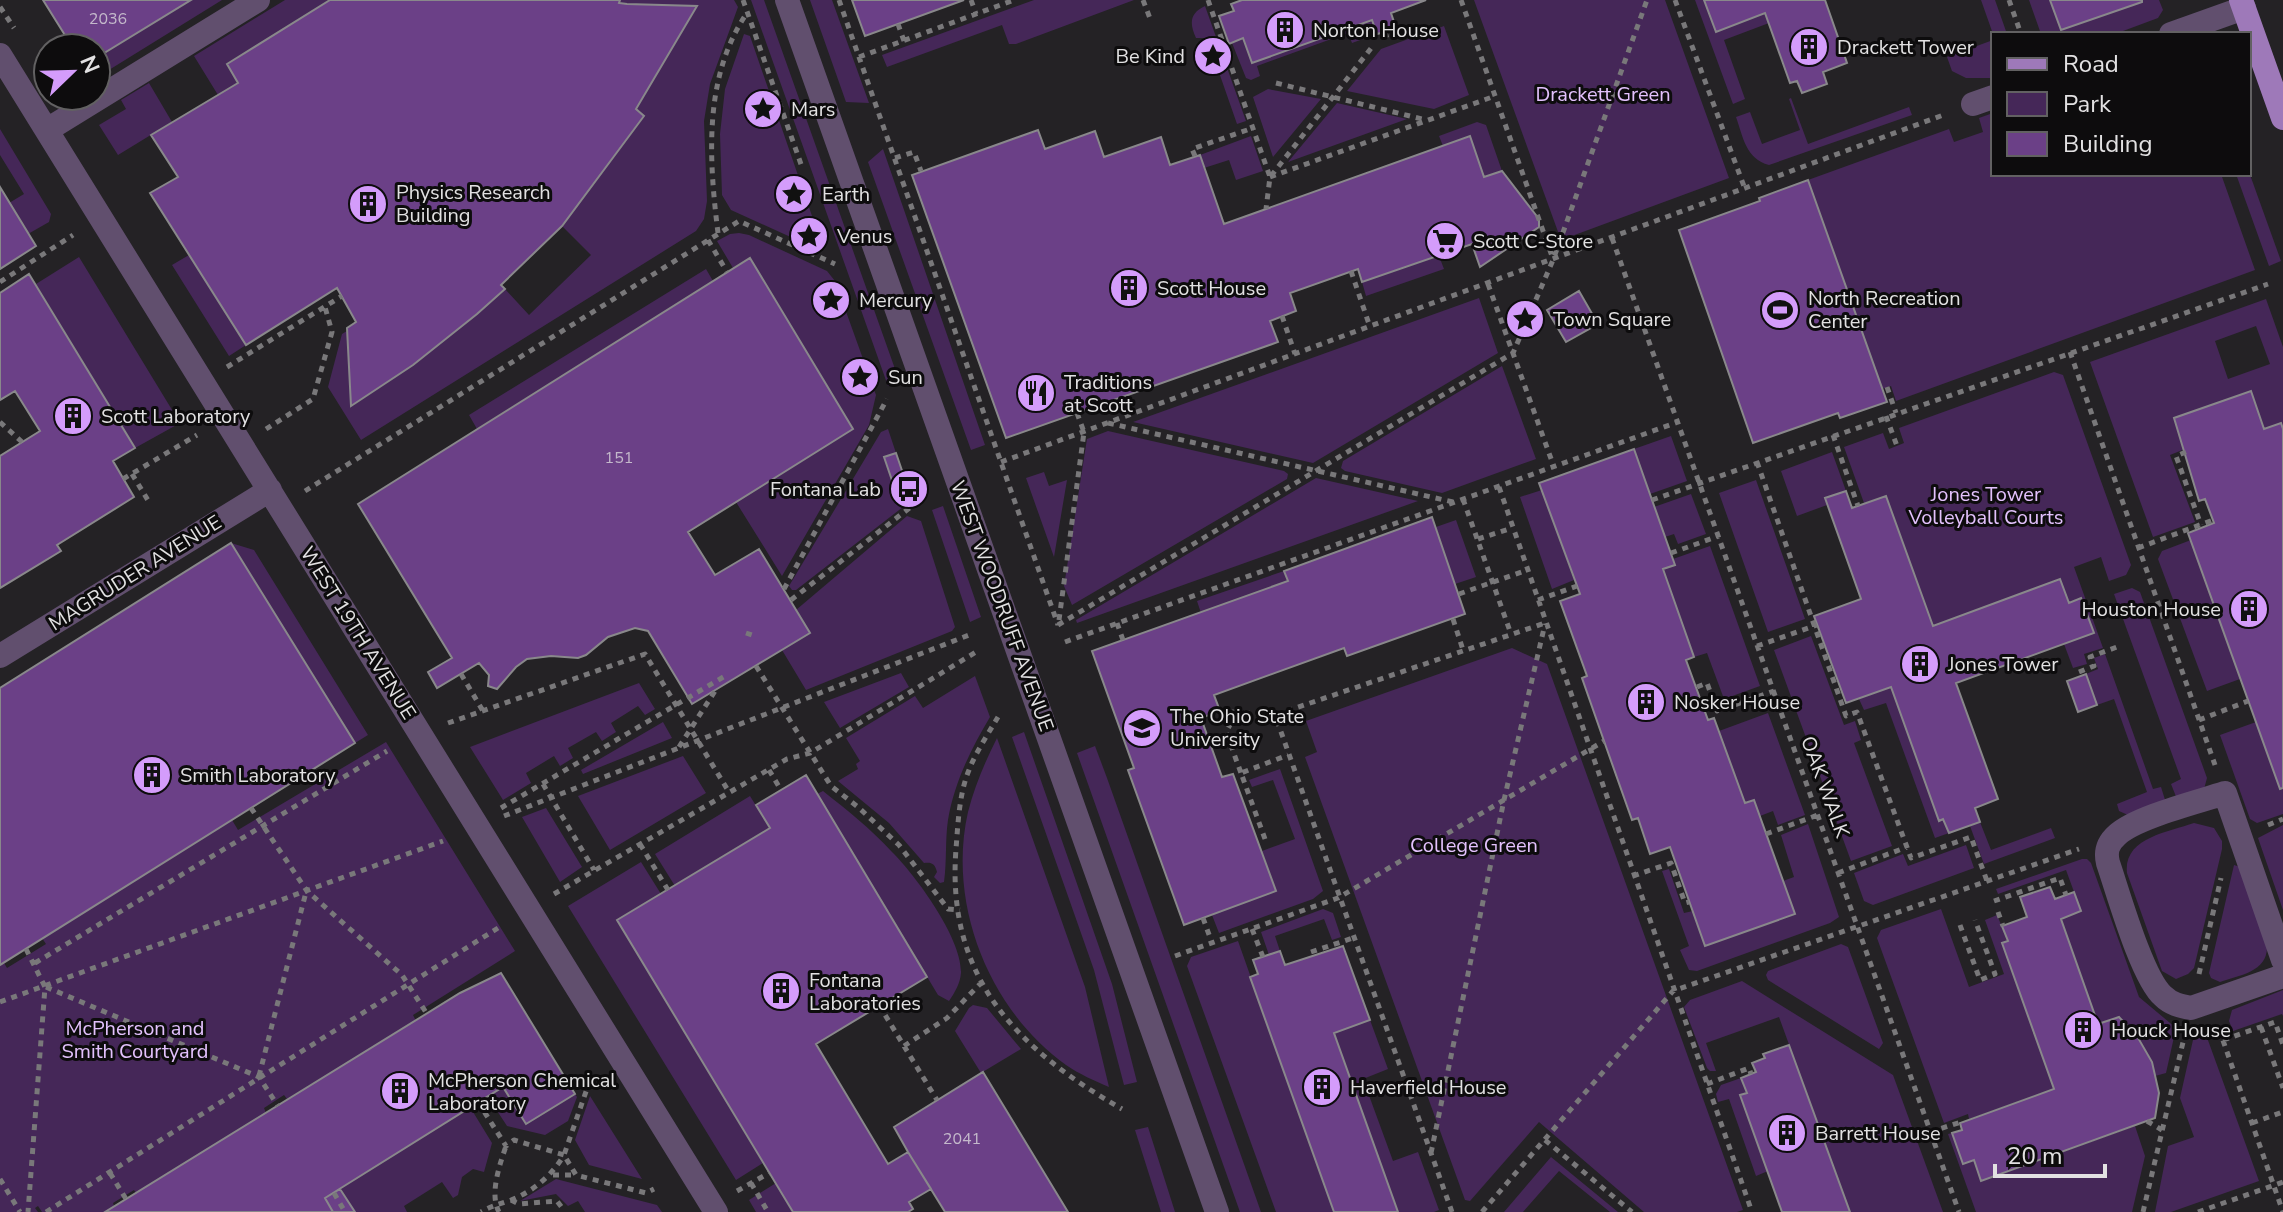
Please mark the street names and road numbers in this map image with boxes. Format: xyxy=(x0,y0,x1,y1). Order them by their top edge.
street label: WEST WOODRUFF AVENUE xyxy=(944,477,1060,735)
street label: MAGRUDER AVENUE xyxy=(44,509,226,637)
street label: WEST 19TH AVENUE xyxy=(294,541,422,725)
street label: OAK WALK xyxy=(1794,732,1856,842)

